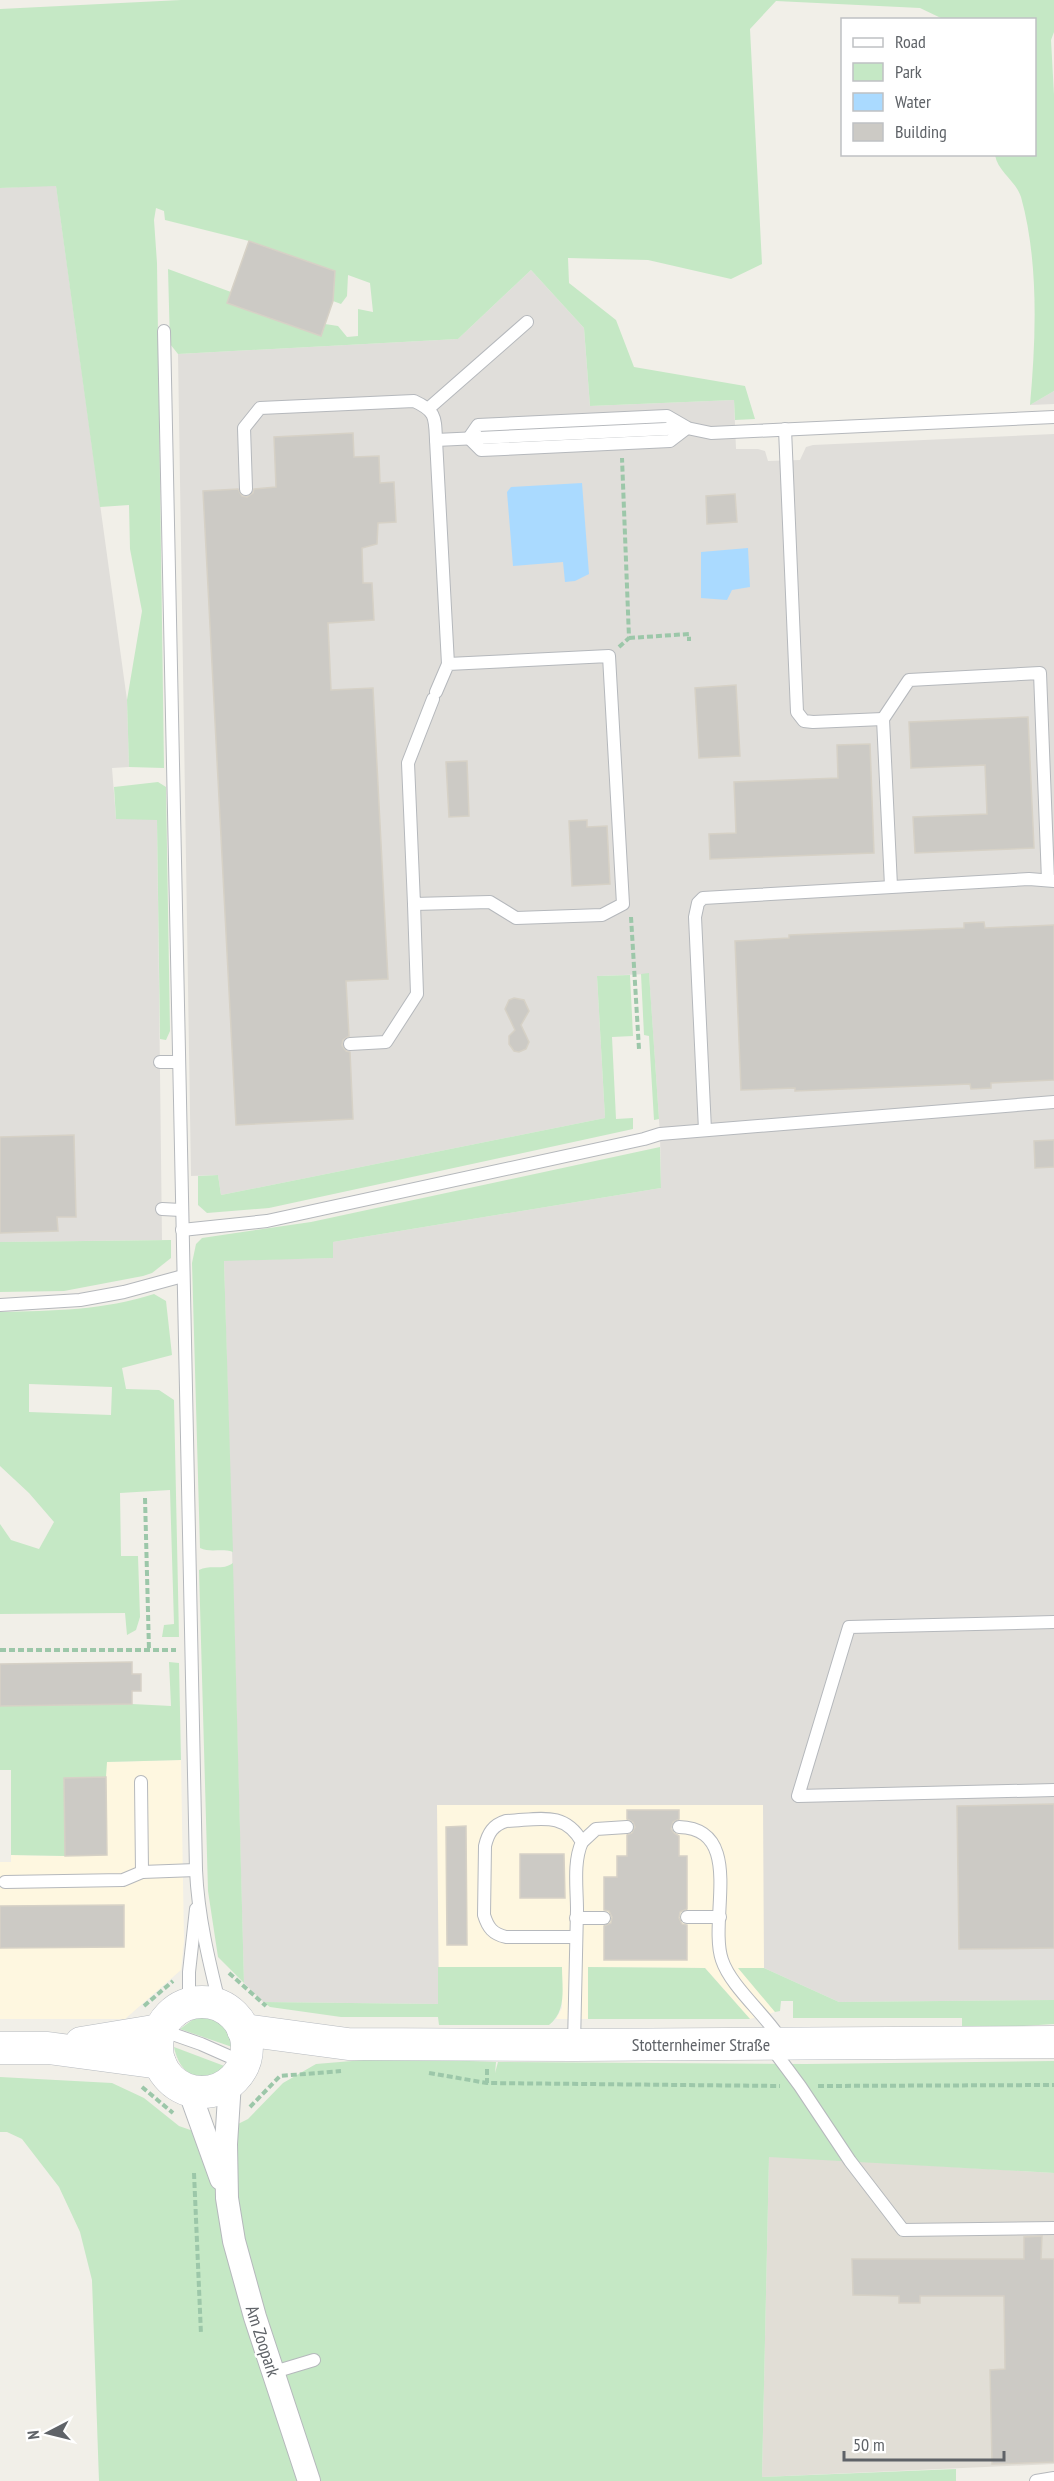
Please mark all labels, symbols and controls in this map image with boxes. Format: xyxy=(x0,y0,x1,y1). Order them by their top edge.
legend xyxy=(841,18,1036,156)
text: Road xyxy=(895,30,926,53)
text: Park xyxy=(895,60,922,83)
text: Water xyxy=(895,90,931,113)
text: Building xyxy=(895,120,947,143)
street label: Stotternheimer Straße xyxy=(632,2033,770,2056)
street label: Am Zoopark xyxy=(241,2303,285,2379)
north arrow xyxy=(18,2403,78,2463)
scale bar xyxy=(844,2424,1004,2462)
text: N xyxy=(23,2429,44,2440)
text: 50 m xyxy=(853,2433,885,2456)

